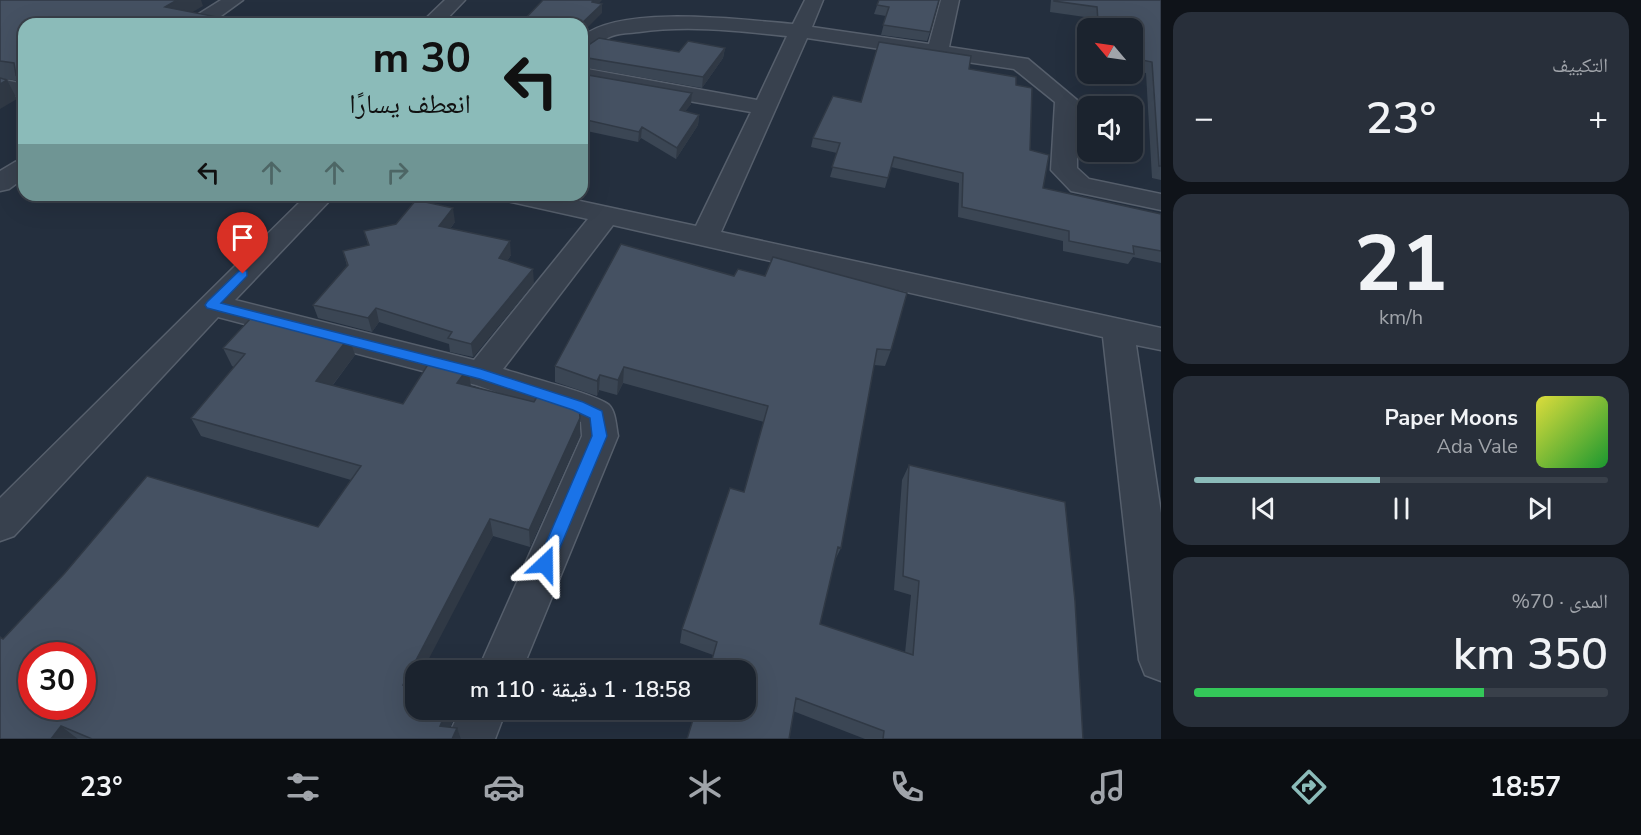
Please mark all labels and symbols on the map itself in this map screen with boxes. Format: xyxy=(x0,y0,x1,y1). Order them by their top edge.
north arrow xyxy=(1077,18,1143,84)
pin xyxy=(217,212,268,274)
position arrow xyxy=(513,532,577,596)
speed limit sign: 30 xyxy=(18,642,96,720)

